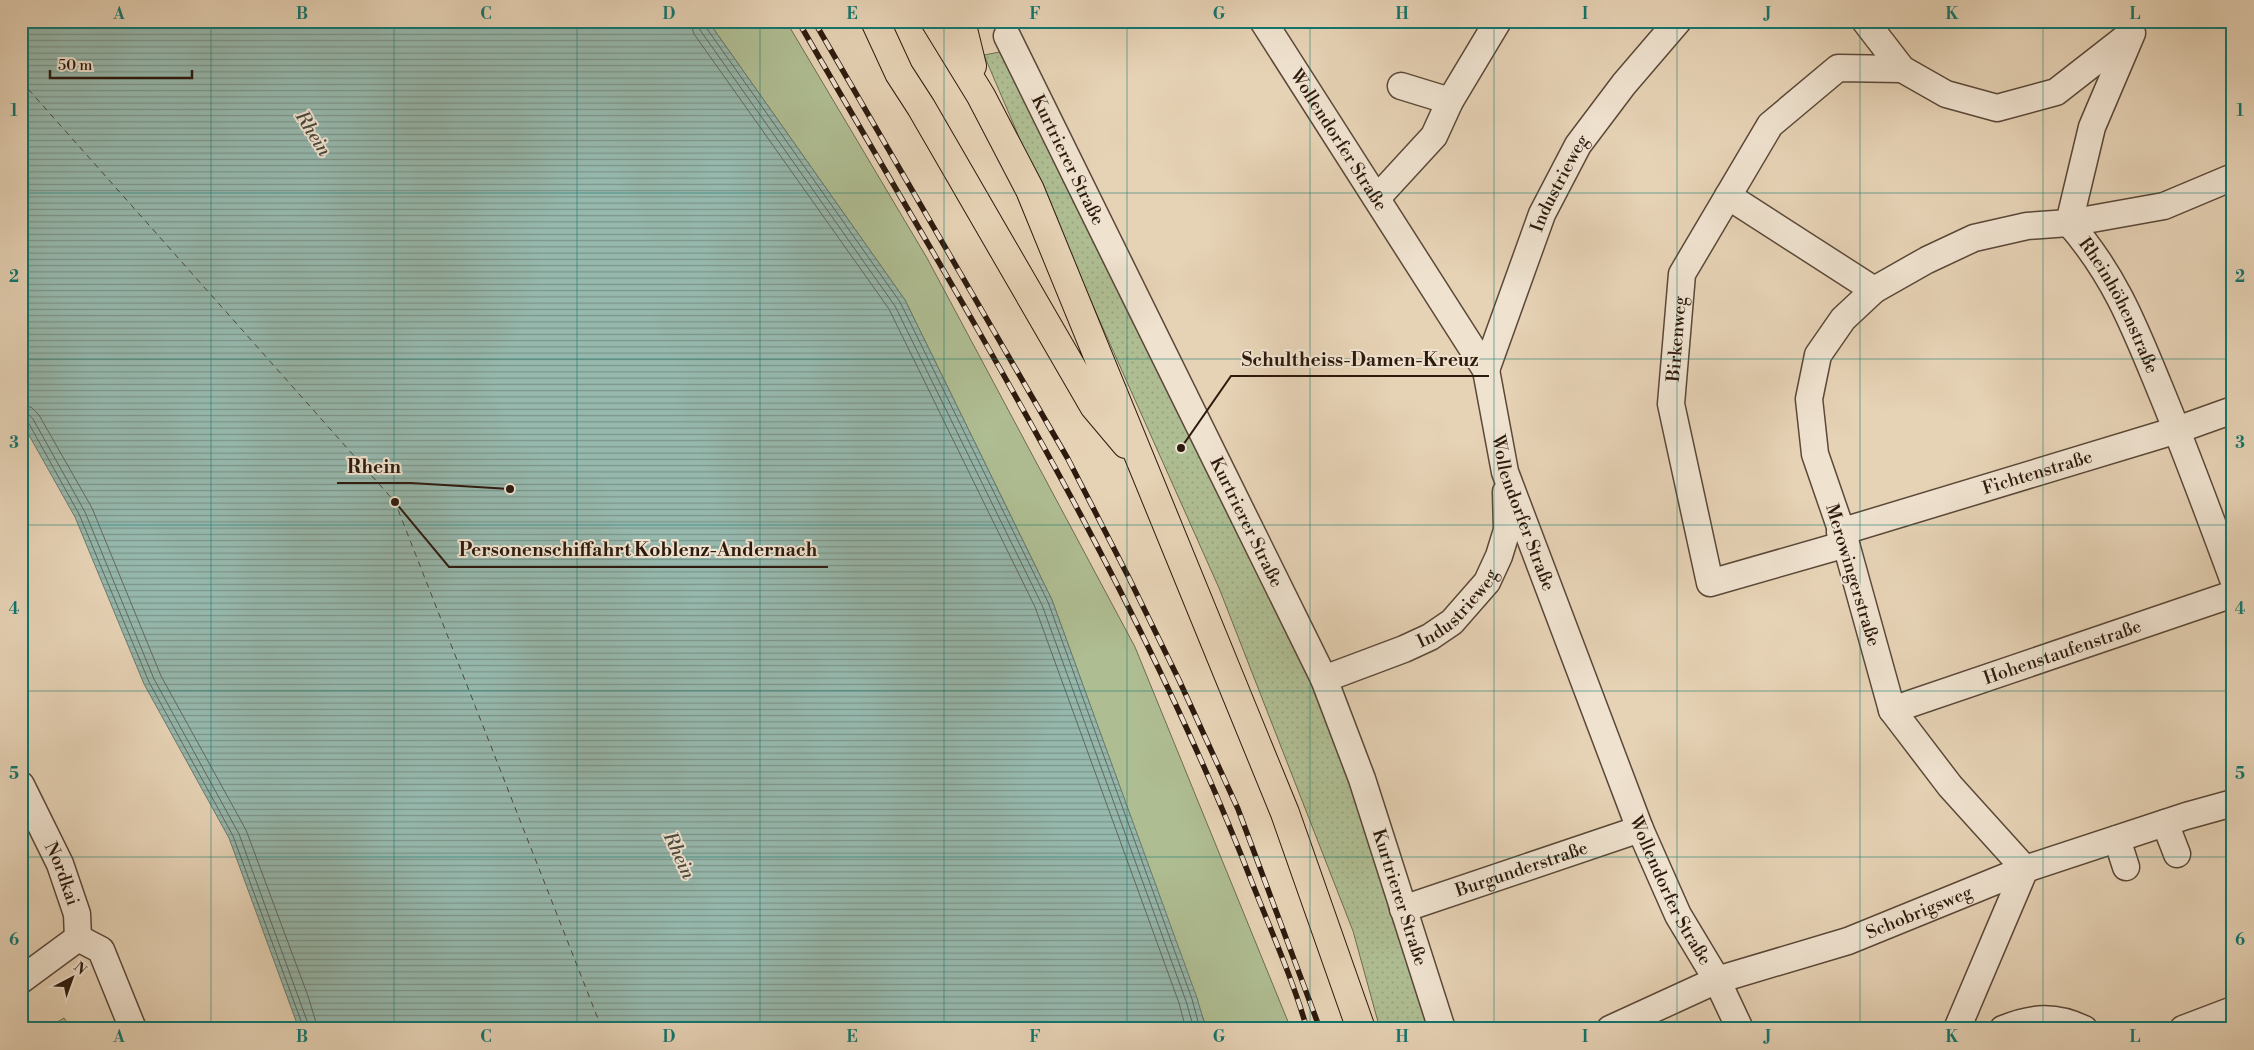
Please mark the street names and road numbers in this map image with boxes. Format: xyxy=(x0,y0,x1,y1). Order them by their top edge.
street label: Wollendorfer Straße xyxy=(1284,64,1392,215)
street label: Kurtrierer Straße xyxy=(1026,91,1109,229)
street label: Industrieweg xyxy=(1526,129,1594,235)
street label: Rheinhöhenstraße xyxy=(2073,233,2163,377)
street label: Birkenweg xyxy=(1662,294,1692,384)
street label: Wollendorfer Straße xyxy=(1486,432,1560,594)
street label: Fichtenstraße xyxy=(1980,445,2095,500)
street label: Kurtrierer Straße xyxy=(1204,453,1288,591)
street label: Merowingerstraße xyxy=(1820,501,1885,649)
street label: Industrieweg xyxy=(1413,565,1504,653)
street label: Hohenstaufenstraße xyxy=(1980,615,2145,690)
street label: Wollendorfer Straße xyxy=(1624,812,1716,969)
street label: Kurtrierer Straße xyxy=(1367,826,1432,969)
street label: Burgunderstraße xyxy=(1451,836,1591,903)
street label: Nordkai xyxy=(39,838,84,909)
street label: Schobrigsweg xyxy=(1863,880,1976,944)

